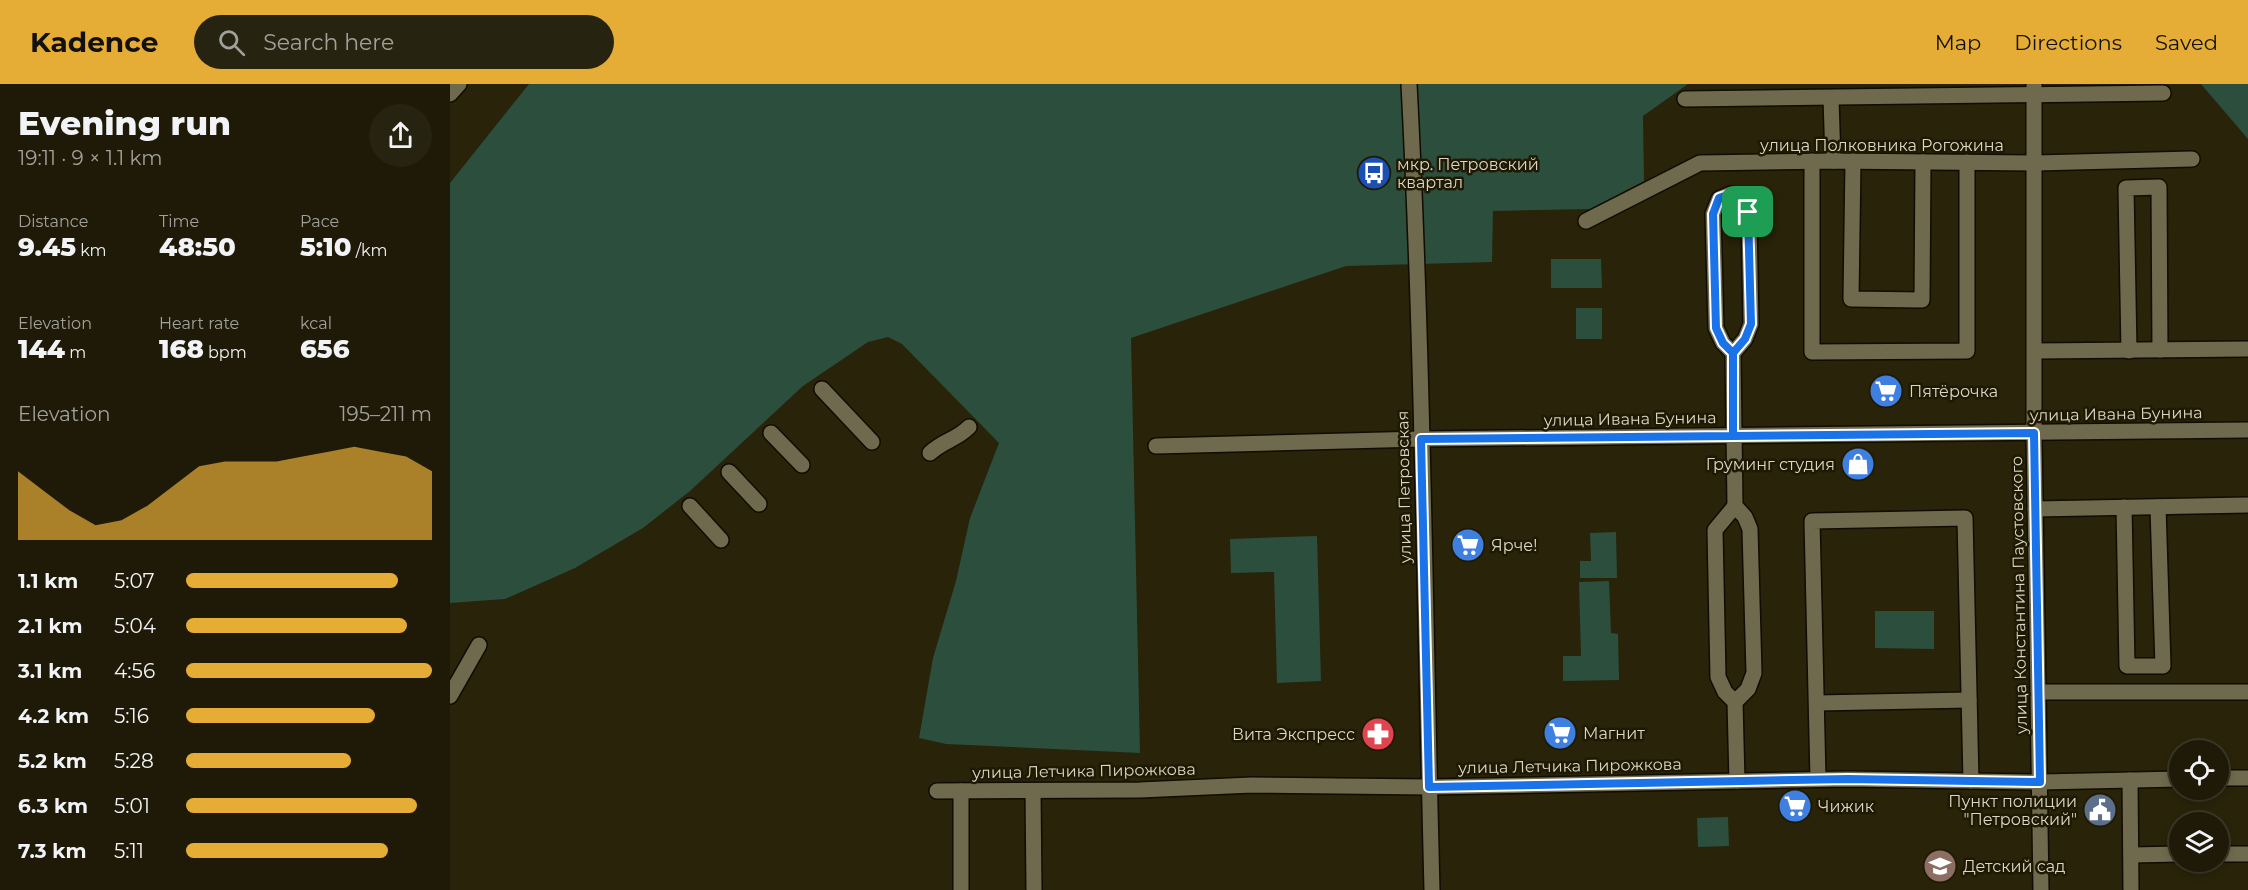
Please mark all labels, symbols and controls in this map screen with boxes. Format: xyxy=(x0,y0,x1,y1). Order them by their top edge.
search box xyxy=(194,15,614,69)
text: Kadence xyxy=(30,25,158,59)
icon: search xyxy=(215,26,248,59)
text: Search here xyxy=(263,29,394,56)
text: Map xyxy=(1935,30,1981,55)
text: Directions xyxy=(2014,30,2122,55)
text: Saved xyxy=(2155,30,2218,55)
text: Evening run xyxy=(18,103,231,143)
button: share xyxy=(369,104,432,167)
street label: улица Полковника Рогожина xyxy=(1759,136,2004,155)
text: 19:11 · 9 × 1.1 km xyxy=(18,146,162,170)
bus stop icon: мкр. Петровский квартал xyxy=(1356,155,1392,191)
place label: мкр. Петровский квартал xyxy=(1397,155,1539,192)
pin xyxy=(1722,186,1773,237)
icon: arrive xyxy=(1731,195,1764,228)
text: Distance xyxy=(18,212,88,231)
text: Time xyxy=(159,212,199,231)
text: Pace xyxy=(300,212,339,231)
text: 9.45 xyxy=(18,231,76,263)
text: 48:50 xyxy=(159,231,236,263)
text: 5:10 xyxy=(300,231,351,263)
text: km xyxy=(76,241,107,260)
text: /km xyxy=(351,241,388,260)
text: Elevation xyxy=(18,314,92,333)
text: Heart rate xyxy=(159,314,239,333)
text: kcal xyxy=(300,314,332,333)
text: 144 xyxy=(18,333,65,365)
text: 168 xyxy=(159,333,204,365)
text: 656 xyxy=(300,333,350,365)
text: m xyxy=(65,343,86,362)
text: bpm xyxy=(204,343,247,362)
supermarket icon: Пятёрочка xyxy=(1868,373,1904,409)
place label: Пятёрочка xyxy=(1909,382,1998,401)
text: Elevation xyxy=(18,402,110,426)
text: 195–211 m xyxy=(339,402,432,426)
street label: улица Ивана Бунина xyxy=(2028,403,2203,425)
street label: улица Ивана Бунина xyxy=(1542,408,1717,430)
street label: улица Петровская xyxy=(1393,411,1415,564)
shop icon: Груминг студия xyxy=(1840,446,1876,482)
place label: Груминг студия xyxy=(1706,455,1835,474)
street label: улица Константина Паустовского xyxy=(2007,456,2031,735)
supermarket icon: Ярче! xyxy=(1450,527,1486,563)
place label: Ярче! xyxy=(1491,536,1537,555)
text: 1.1 km xyxy=(18,569,78,593)
text: 5:07 xyxy=(114,569,154,593)
text: 2.1 km xyxy=(18,614,82,638)
text: 5:04 xyxy=(114,614,156,638)
text: 3.1 km xyxy=(18,659,82,683)
text: 4:56 xyxy=(114,659,155,683)
text: 4.2 km xyxy=(18,704,89,728)
text: 5:16 xyxy=(114,704,149,728)
supermarket icon: Магнит xyxy=(1542,715,1578,751)
pharmacy icon: Вита Экспресс xyxy=(1360,716,1396,752)
place label: Магнит xyxy=(1583,724,1645,743)
place label: Вита Экспресс xyxy=(1232,725,1355,744)
map controls xyxy=(2169,740,2229,872)
button: locate xyxy=(2169,740,2229,800)
text: 5.2 km xyxy=(18,749,87,773)
text: 5:28 xyxy=(114,749,154,773)
street label: улица Летчика Пирожкова xyxy=(1457,755,1682,777)
street label: улица Летчика Пирожкова xyxy=(971,760,1196,782)
supermarket icon: Чижик xyxy=(1777,788,1813,824)
place label: Пункт полиции "Петровский" xyxy=(1948,792,2077,829)
public building icon: Пункт полиции "Петровский" xyxy=(2082,792,2118,828)
text: 6.3 km xyxy=(18,794,88,818)
text: 5:01 xyxy=(114,794,150,818)
place label: Чижик xyxy=(1818,797,1875,816)
button: layers xyxy=(2169,812,2229,872)
text: 7.3 km xyxy=(18,839,86,863)
text: 5:11 xyxy=(114,839,144,863)
school or university icon: Детский сад xyxy=(1922,848,1958,884)
place label: Детский сад xyxy=(1963,857,2065,876)

